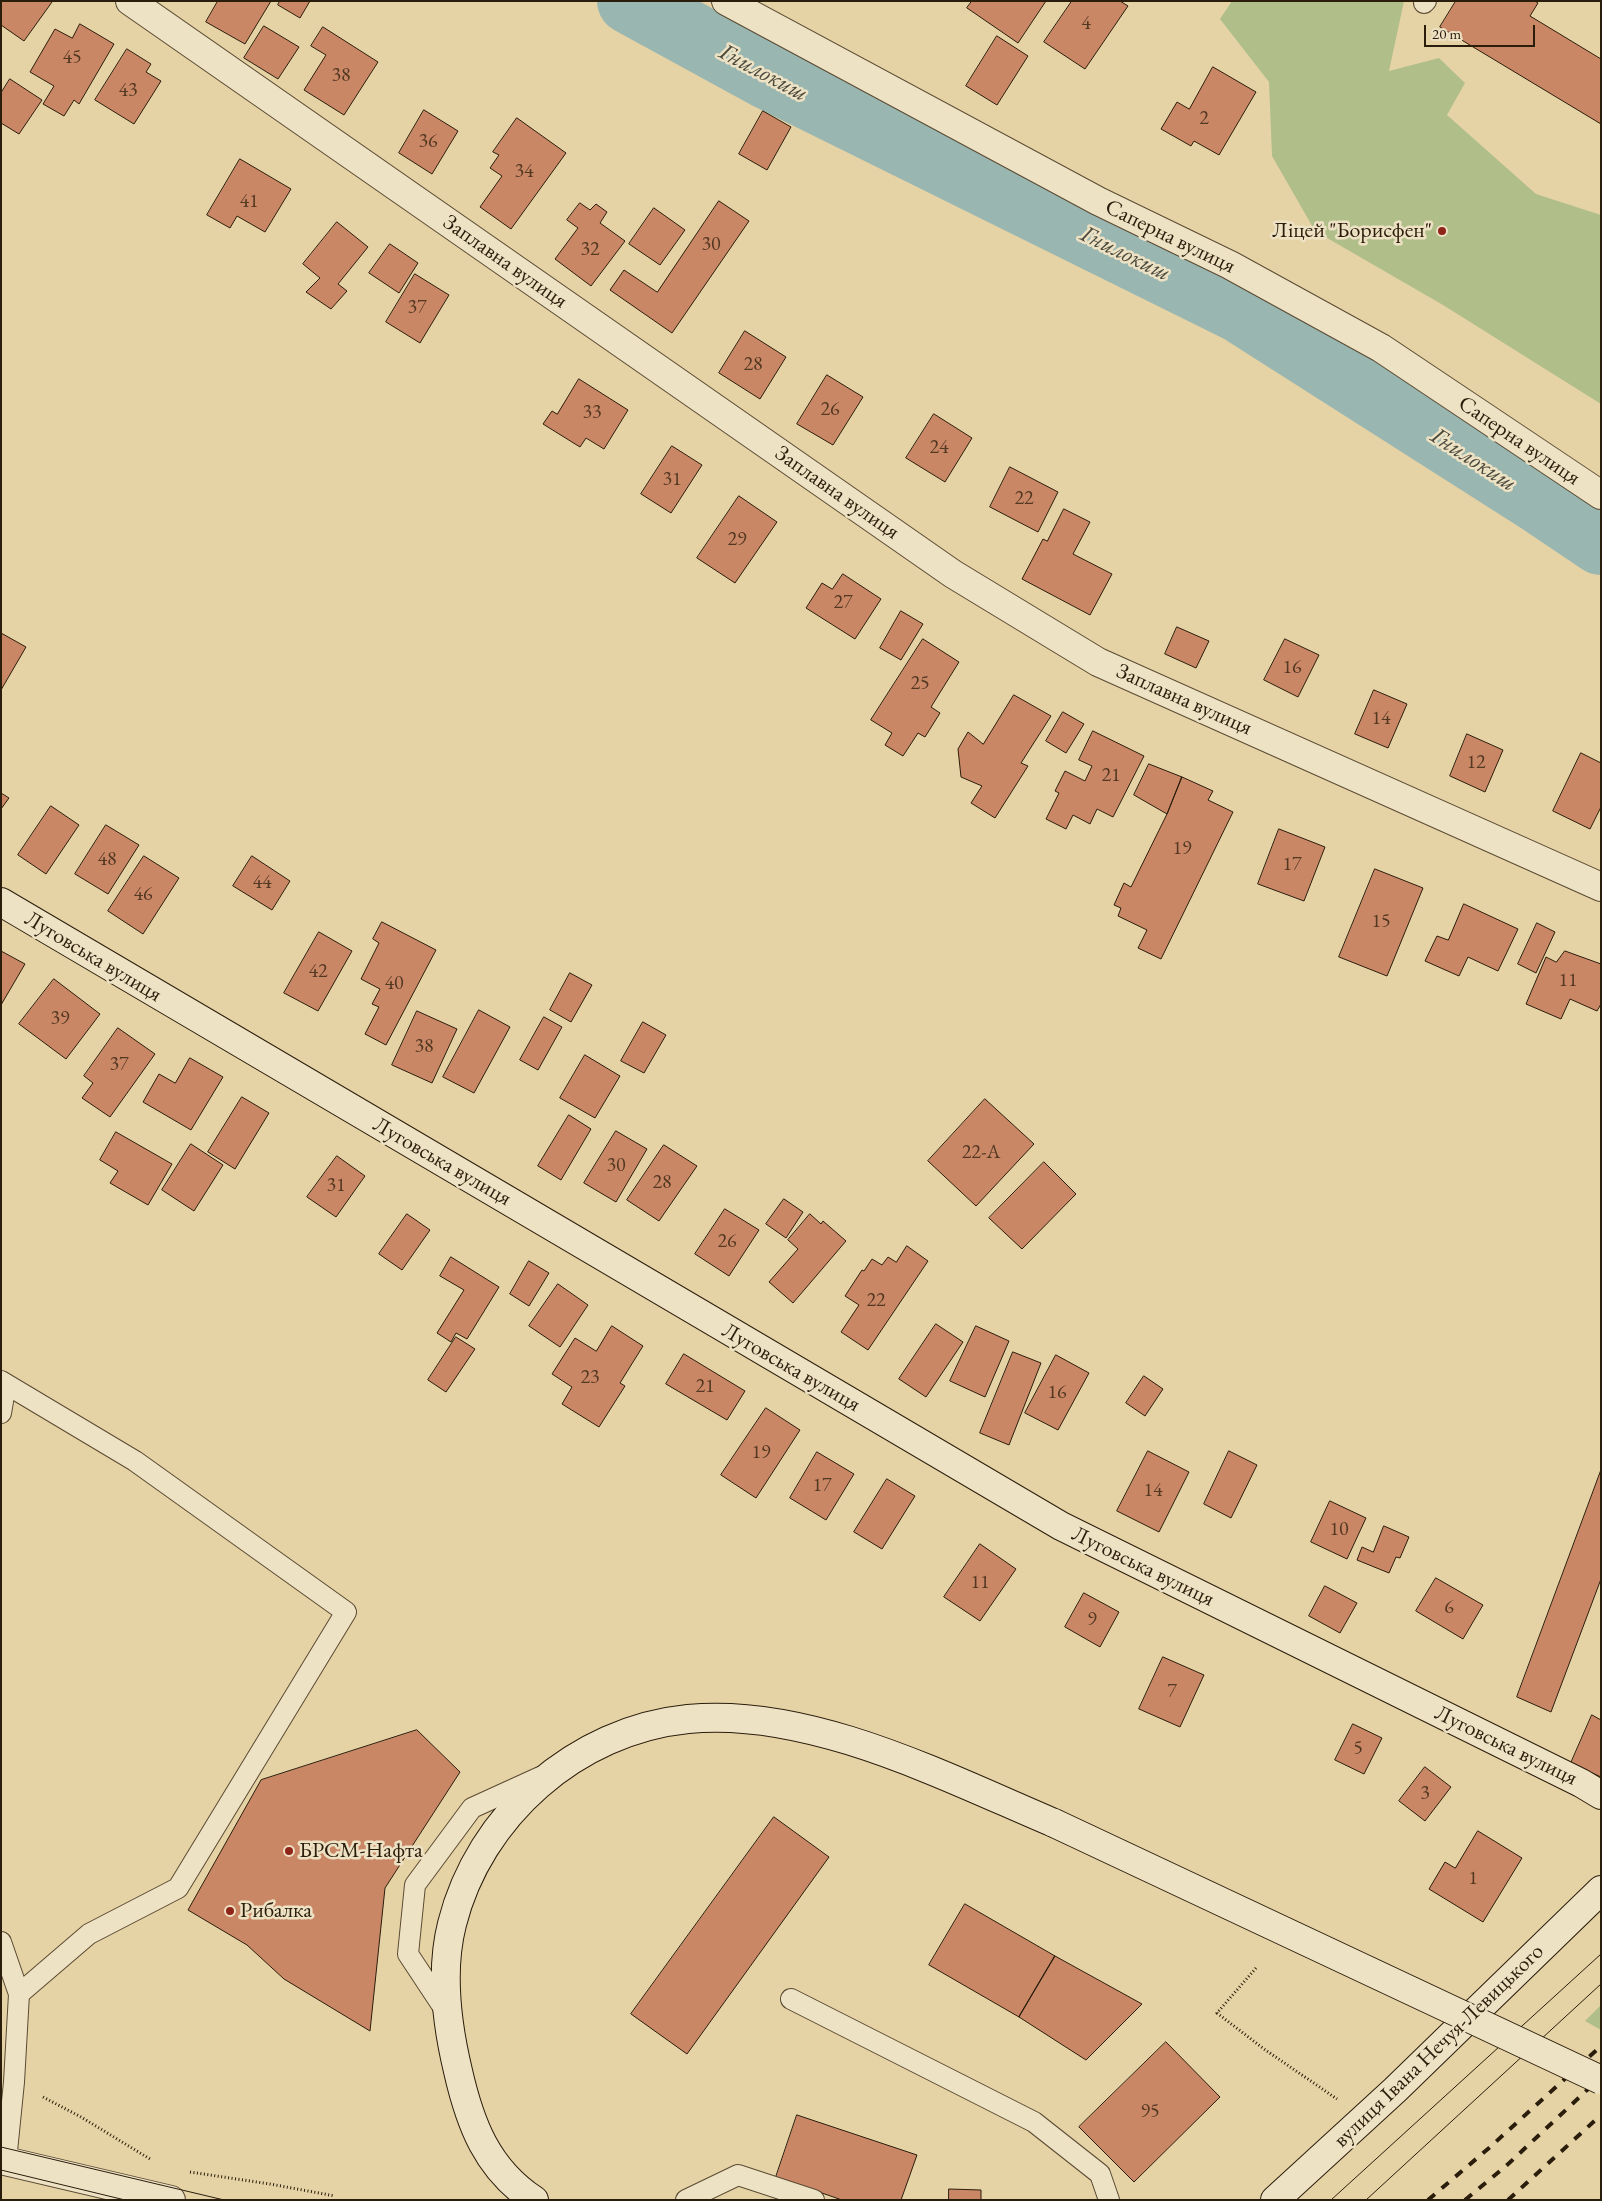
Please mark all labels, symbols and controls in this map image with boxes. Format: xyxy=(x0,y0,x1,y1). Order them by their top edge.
house number: 4 xyxy=(1081,12,1091,36)
scale bar xyxy=(1427,15,1538,47)
text: 20 m xyxy=(1432,24,1461,43)
water label: Гнилокиш xyxy=(714,38,812,108)
house number: 45 xyxy=(62,46,82,70)
house number: 38 xyxy=(331,64,351,88)
house number: 43 xyxy=(118,79,138,103)
house number: 2 xyxy=(1199,107,1209,131)
house number: 36 xyxy=(418,130,438,154)
house number: 34 xyxy=(514,160,534,184)
house number: 41 xyxy=(239,190,259,214)
street label: Саперна вулиця xyxy=(1101,194,1239,280)
street label: Заплавна вулиця xyxy=(438,209,572,315)
place label: Ліцей "Борисфен" xyxy=(1272,218,1432,244)
water label: Гнилокиш xyxy=(1075,220,1175,288)
marker: Ліцей "Борисфен" xyxy=(1436,225,1448,237)
house number: 30 xyxy=(701,233,721,257)
house number: 32 xyxy=(580,238,600,262)
house number: 37 xyxy=(407,296,427,320)
house number: 28 xyxy=(743,353,763,377)
street label: Саперна вулиця xyxy=(1453,390,1585,492)
house number: 26 xyxy=(820,398,840,422)
house number: 33 xyxy=(582,401,602,425)
water label: Гнилокиш xyxy=(1425,422,1521,498)
house number: 24 xyxy=(929,436,949,460)
street label: Заплавна вулиця xyxy=(770,440,904,546)
house number: 31 xyxy=(662,468,682,492)
house number: 22 xyxy=(1014,487,1034,511)
house number: 29 xyxy=(727,528,747,552)
house number: 27 xyxy=(833,591,853,615)
house number: 16 xyxy=(1282,656,1302,680)
street label: Заплавна вулиця xyxy=(1112,658,1256,742)
house number: 25 xyxy=(910,672,930,696)
house number: 14 xyxy=(1371,707,1391,731)
house number: 12 xyxy=(1466,751,1486,775)
house number: 21 xyxy=(1101,764,1121,788)
house number: 19 xyxy=(1172,837,1192,861)
house number: 48 xyxy=(97,848,117,872)
house number: 17 xyxy=(1282,853,1302,877)
house number: 44 xyxy=(252,871,272,895)
house number: 46 xyxy=(133,883,153,907)
street label: Луговська вулиця xyxy=(20,906,166,1008)
house number: 15 xyxy=(1371,910,1391,934)
house number: 42 xyxy=(308,960,328,984)
house number: 11 xyxy=(1558,969,1578,993)
house number: 40 xyxy=(384,972,404,996)
house number: 39 xyxy=(50,1007,70,1031)
house number: 38 xyxy=(414,1035,434,1059)
house number: 37 xyxy=(109,1053,129,1077)
street label: Луговська вулиця xyxy=(368,1112,516,1212)
house number: 22-А xyxy=(962,1141,1000,1165)
house number: 30 xyxy=(606,1154,626,1178)
house number: 28 xyxy=(652,1171,672,1195)
house number: 31 xyxy=(326,1174,346,1198)
house number: 26 xyxy=(717,1230,737,1254)
house number: 22 xyxy=(866,1289,886,1313)
street label: Луговська вулиця xyxy=(717,1318,865,1418)
house number: 23 xyxy=(580,1366,600,1390)
house number: 21 xyxy=(695,1375,715,1399)
house number: 16 xyxy=(1047,1381,1067,1405)
house number: 19 xyxy=(751,1441,771,1465)
house number: 17 xyxy=(812,1474,832,1498)
house number: 14 xyxy=(1143,1479,1163,1503)
house number: 10 xyxy=(1329,1518,1349,1542)
street label: Луговська вулиця xyxy=(1067,1521,1219,1613)
house number: 11 xyxy=(970,1571,990,1595)
house number: 6 xyxy=(1444,1596,1454,1620)
house number: 9 xyxy=(1087,1608,1097,1632)
house number: 7 xyxy=(1167,1680,1177,1704)
street label: Луговська вулиця xyxy=(1430,1700,1582,1792)
house number: 5 xyxy=(1353,1737,1363,1761)
house number: 3 xyxy=(1420,1782,1430,1806)
place label: БРСМ-Нафта xyxy=(299,1838,423,1864)
marker: БРСМ-Нафта xyxy=(283,1845,295,1857)
house number: 1 xyxy=(1468,1867,1478,1891)
place label: Рибалка xyxy=(240,1898,312,1924)
marker: Рибалка xyxy=(224,1905,236,1917)
street label: вулиця Івана Нечуя-Левицького xyxy=(1329,1939,1549,2153)
house number: 95 xyxy=(1140,2100,1160,2124)

